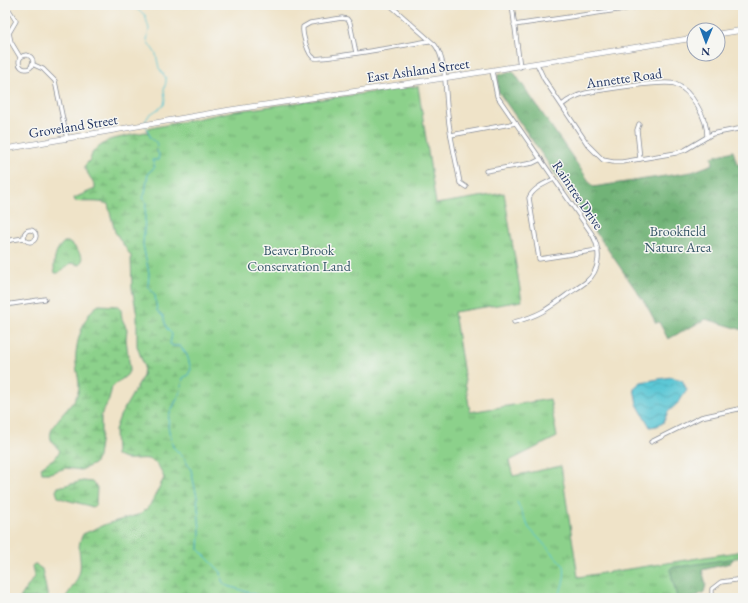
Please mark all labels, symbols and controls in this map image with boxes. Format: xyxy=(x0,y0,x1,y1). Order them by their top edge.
north arrow xyxy=(686,22,726,62)
text: N xyxy=(701,45,710,59)
street label: East Ashland Street xyxy=(366,54,471,86)
street label: Annette Road xyxy=(584,64,664,92)
street label: Groveland Street xyxy=(27,110,119,142)
street label: Raintree Drive xyxy=(548,157,608,233)
park label: Brookfield Nature Area xyxy=(645,222,712,256)
park label: Beaver Brook Conservation Land xyxy=(247,241,352,275)

